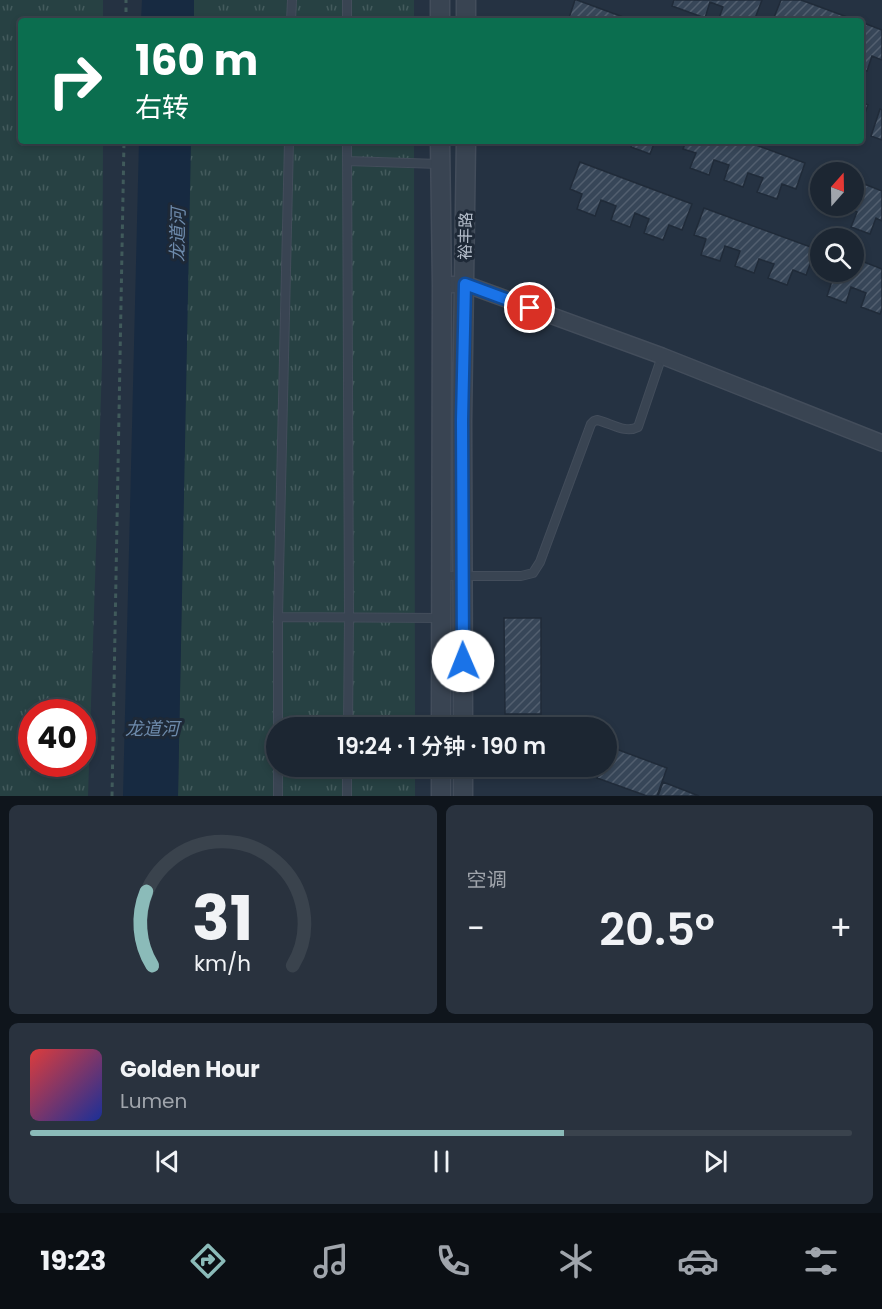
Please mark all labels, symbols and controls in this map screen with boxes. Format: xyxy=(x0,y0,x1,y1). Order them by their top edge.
text: 160 m xyxy=(135,31,258,90)
icon: right xyxy=(36,42,114,120)
text: 右转 xyxy=(135,89,189,126)
north arrow xyxy=(810,162,864,216)
map controls xyxy=(810,162,864,282)
water label: 龙道河 xyxy=(165,205,191,262)
street label: 裕丰路 xyxy=(454,212,477,260)
button: search xyxy=(810,228,864,282)
pin xyxy=(504,282,555,333)
icon: arrive xyxy=(513,291,546,324)
position arrow xyxy=(431,629,495,693)
speed limit sign: 40 xyxy=(18,699,96,777)
water label: 龙道河 xyxy=(125,716,182,741)
text: 19:24 · 1 分钟 · 190 m xyxy=(337,731,546,762)
text: 空调 xyxy=(467,866,507,894)
text: 31 xyxy=(192,874,253,962)
text: 20.5° xyxy=(599,898,715,961)
text: − xyxy=(467,905,485,952)
text: + xyxy=(829,905,852,952)
text: km/h xyxy=(194,949,251,980)
text: Golden Hour xyxy=(120,1054,260,1085)
text: Lumen xyxy=(120,1087,187,1115)
icon: previous xyxy=(151,1145,184,1178)
icon: pause xyxy=(425,1145,458,1178)
icon: next xyxy=(699,1145,732,1178)
icon: directions xyxy=(187,1240,229,1282)
icon: music xyxy=(310,1240,352,1282)
icon: phone xyxy=(432,1240,474,1282)
icon: climate xyxy=(555,1240,597,1282)
icon: car xyxy=(677,1240,719,1282)
icon: filters xyxy=(800,1240,842,1282)
text: 19:23 xyxy=(40,1242,106,1279)

